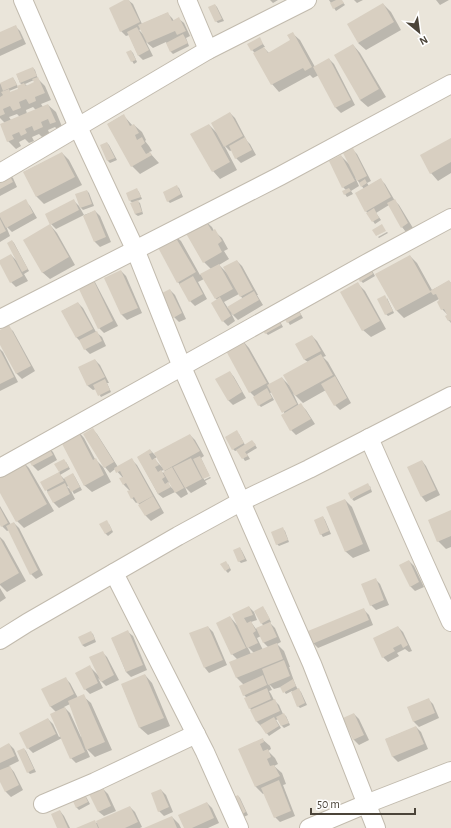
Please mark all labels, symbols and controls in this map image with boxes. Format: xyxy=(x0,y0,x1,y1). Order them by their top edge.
north arrow xyxy=(399,12,439,52)
text: N xyxy=(418,34,430,47)
scale bar xyxy=(311,790,415,816)
text: 50 m xyxy=(317,798,340,810)

